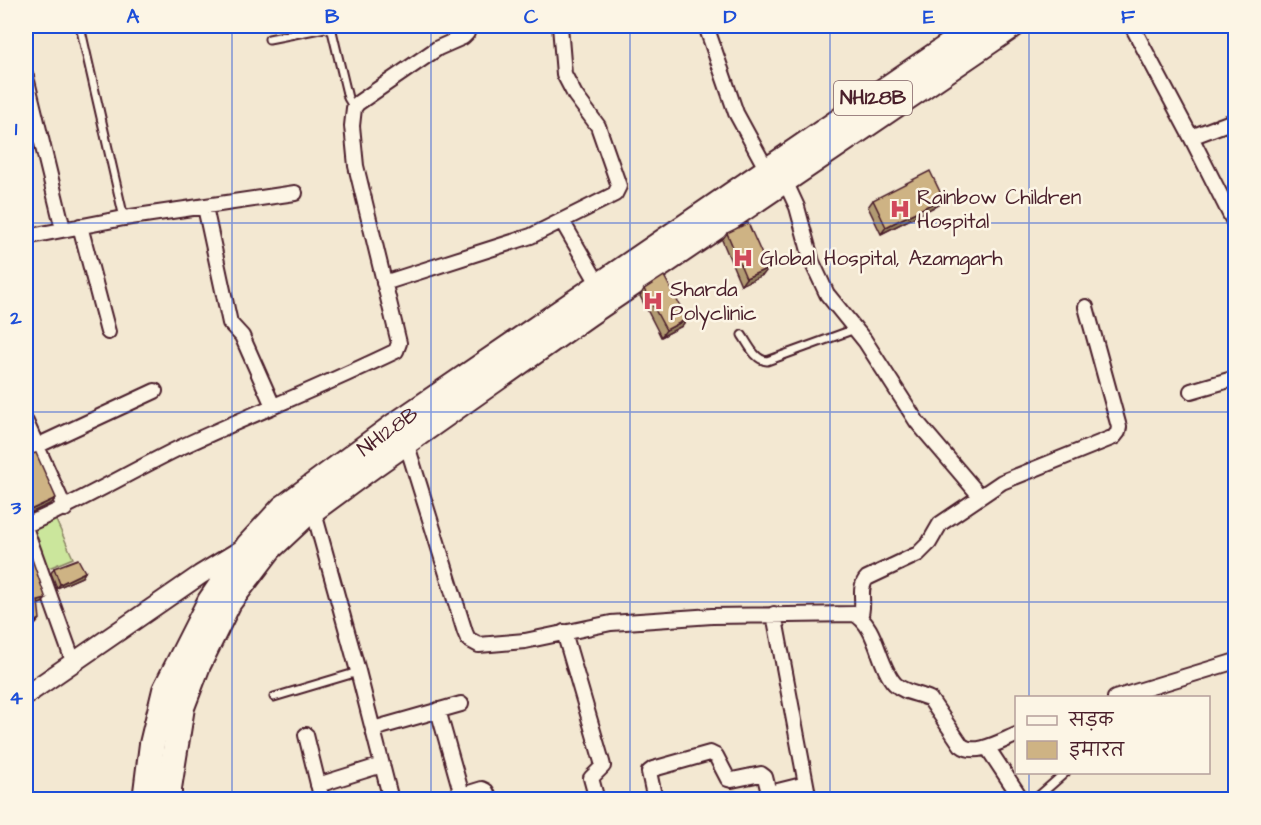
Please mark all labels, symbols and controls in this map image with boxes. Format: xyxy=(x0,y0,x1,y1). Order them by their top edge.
text: A xyxy=(127,3,140,31)
text: B xyxy=(325,3,340,31)
text: C xyxy=(524,3,539,31)
text: D xyxy=(724,3,737,31)
text: E xyxy=(923,3,935,31)
text: F xyxy=(1121,3,1136,31)
road number: NH128B xyxy=(834,81,912,115)
text: 1 xyxy=(15,115,18,143)
place label: Rainbow Children Hospital xyxy=(917,183,1081,237)
hospital icon: Rainbow Children Hospital xyxy=(888,197,912,221)
place label: Global Hospital, Azamgarh xyxy=(760,244,1003,275)
hospital icon: Global Hospital, Azamgarh xyxy=(731,246,755,270)
place label: Sharda Polyclinic xyxy=(670,275,757,330)
hospital icon: Sharda Polyclinic xyxy=(641,289,665,313)
text: 2 xyxy=(9,304,22,332)
street label: NH128B xyxy=(351,399,424,463)
text: 3 xyxy=(10,494,22,522)
text: 4 xyxy=(9,684,23,712)
legend xyxy=(1015,696,1210,774)
text: सड़क xyxy=(1068,708,1114,733)
text: इमारत xyxy=(1069,738,1125,763)

